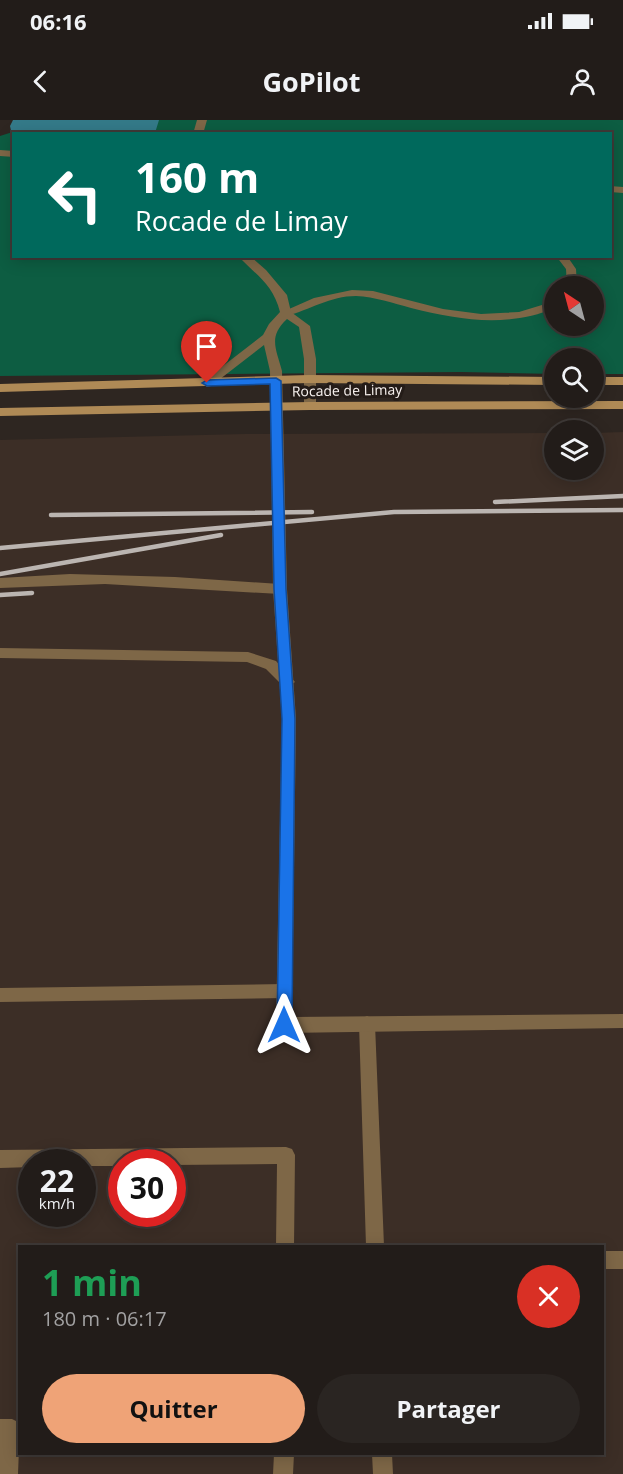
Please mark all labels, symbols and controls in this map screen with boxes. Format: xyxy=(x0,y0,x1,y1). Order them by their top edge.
text: 06:16 xyxy=(30,6,87,36)
text: GoPilot xyxy=(262,63,361,100)
icon: back xyxy=(24,65,57,98)
icon: person xyxy=(566,65,599,98)
text: 160 m xyxy=(135,148,259,205)
icon: left xyxy=(36,156,114,234)
text: Rocade de Limay xyxy=(135,202,348,239)
north arrow xyxy=(544,276,604,336)
map controls xyxy=(544,276,604,480)
pin xyxy=(181,321,232,383)
icon: arrive xyxy=(190,330,223,363)
button: search xyxy=(544,348,604,408)
street label: Rocade de Limay xyxy=(292,380,403,400)
button: layers xyxy=(544,420,604,480)
position arrow xyxy=(252,993,316,1057)
speed limit sign: 30 xyxy=(108,1149,186,1227)
text: 22 xyxy=(40,1160,74,1201)
text: km/h xyxy=(39,1193,75,1213)
text: 1 min xyxy=(42,1258,142,1307)
button: close xyxy=(517,1265,580,1328)
text: 180 m · 06:17 xyxy=(42,1305,167,1332)
button: Quitter xyxy=(42,1374,305,1443)
button: Partager xyxy=(317,1374,580,1443)

